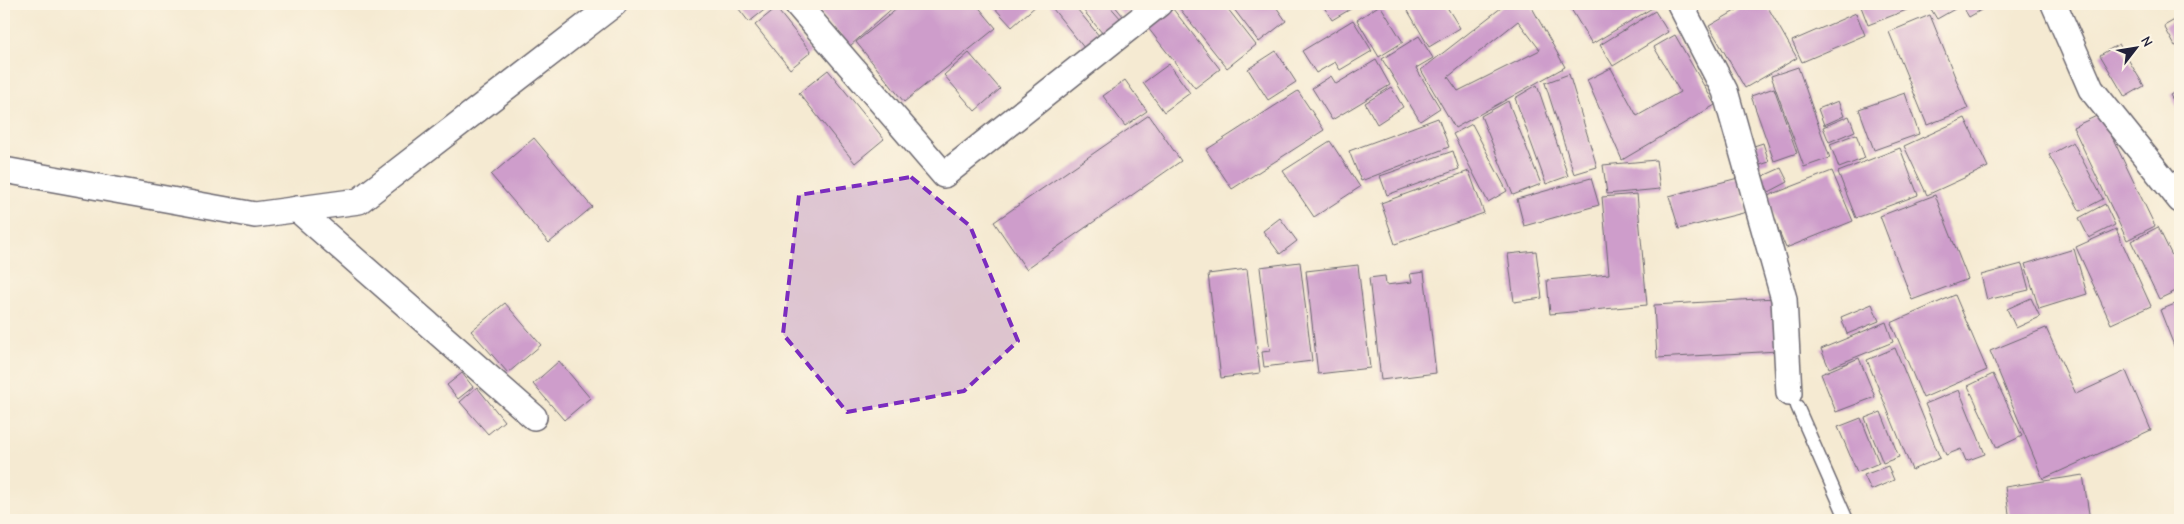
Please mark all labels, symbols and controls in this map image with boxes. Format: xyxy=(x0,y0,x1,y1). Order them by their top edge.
north arrow xyxy=(2112,22,2162,72)
text: N xyxy=(2137,33,2156,50)

